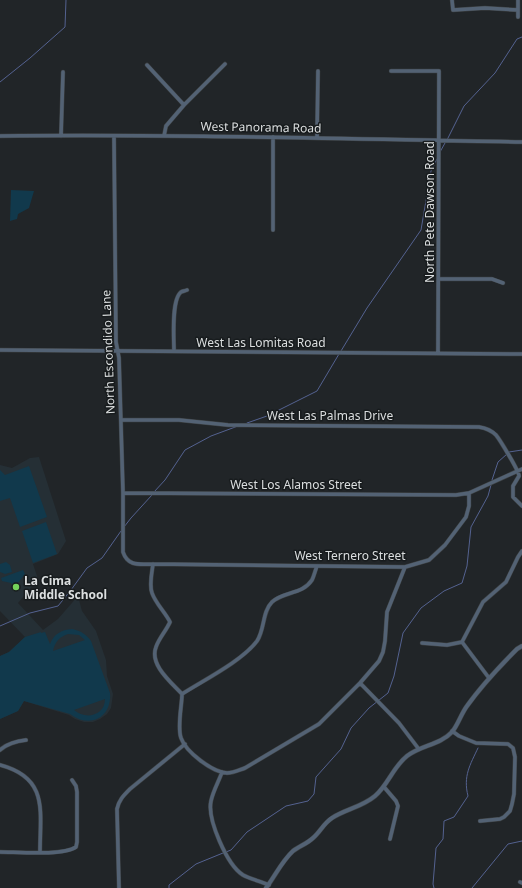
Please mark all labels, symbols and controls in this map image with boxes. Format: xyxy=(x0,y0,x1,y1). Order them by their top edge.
street label: West Panorama Road xyxy=(200,117,322,137)
street label: North Pete Dawson Road xyxy=(421,141,438,283)
street label: North Escondido Lane xyxy=(97,289,119,415)
street label: West Las Lomitas Road xyxy=(196,334,326,351)
street label: West Las Palmas Drive xyxy=(267,407,393,424)
street label: West Los Alamos Street xyxy=(230,476,362,493)
street label: West Ternero Street xyxy=(294,547,406,564)
place label: La Cima Middle School xyxy=(24,572,107,603)
marker: La Cima Middle School xyxy=(11,582,21,592)

